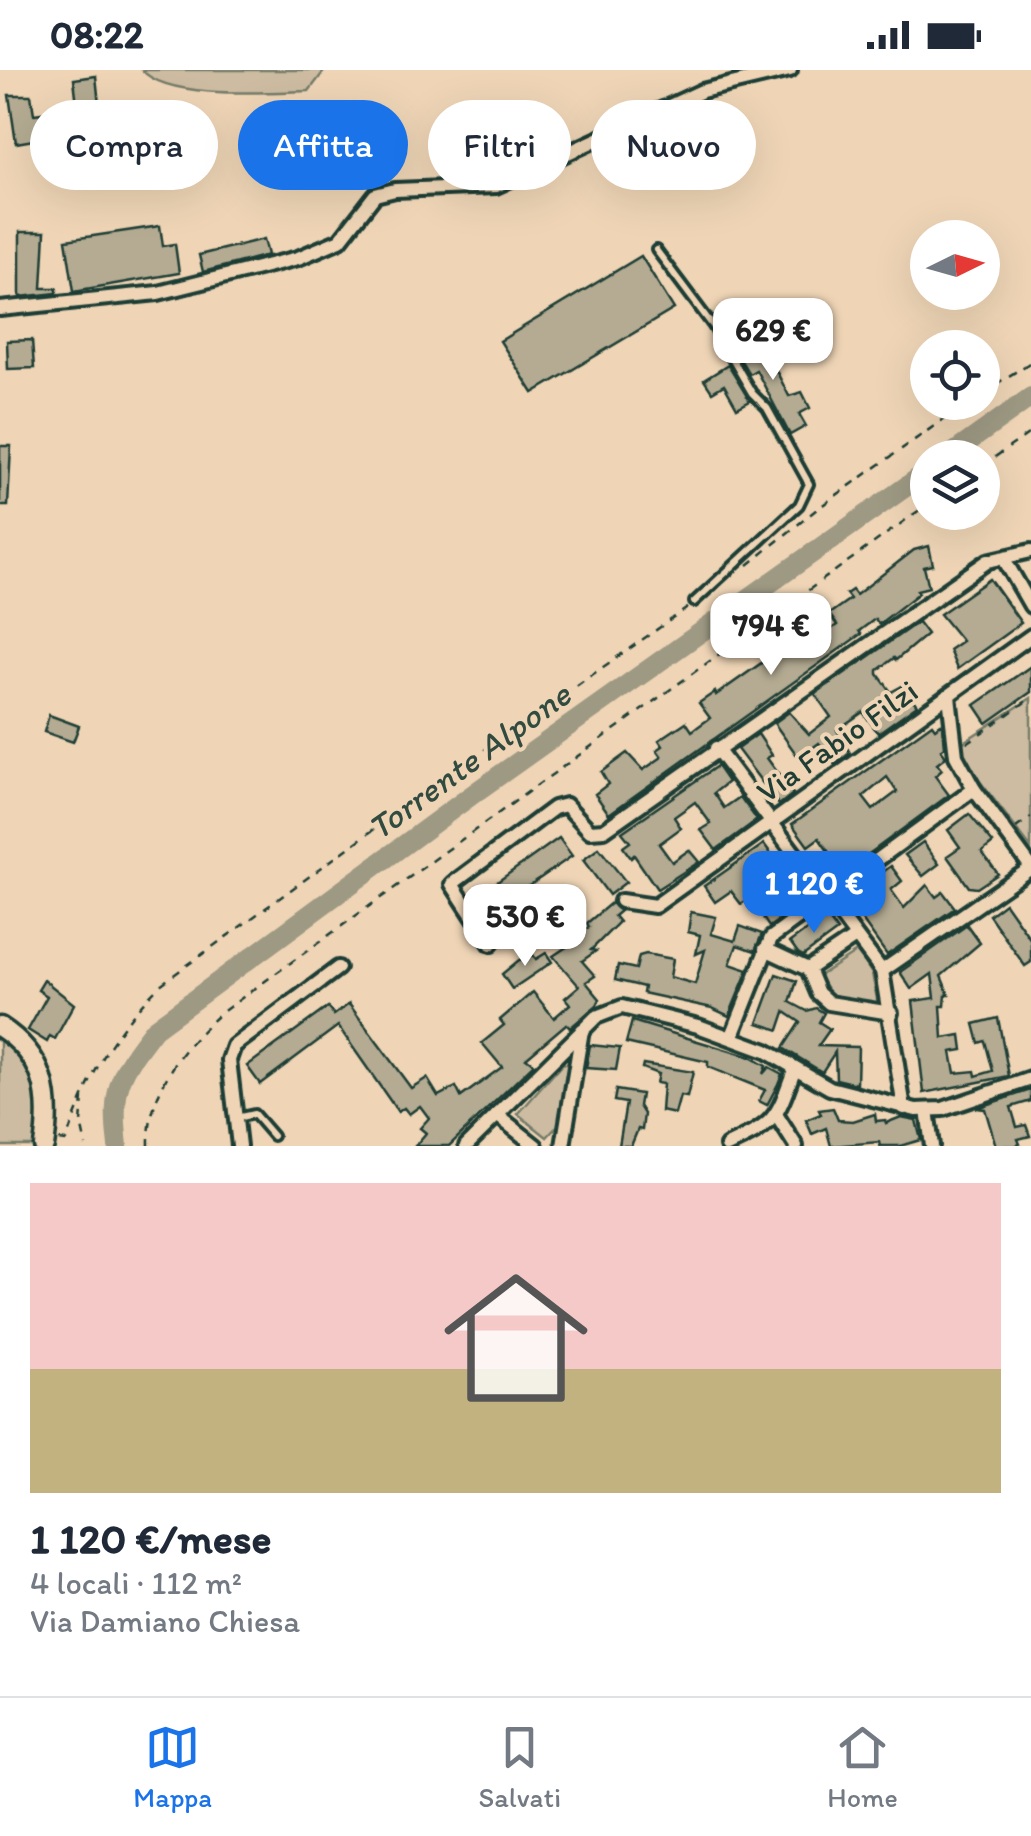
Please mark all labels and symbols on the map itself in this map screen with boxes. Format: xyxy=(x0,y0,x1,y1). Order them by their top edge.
north arrow xyxy=(910,220,1000,310)
pin: 629 € xyxy=(703,298,843,383)
pin: 794 € xyxy=(701,593,841,678)
water label: Torrente Alpone xyxy=(359,672,580,849)
street label: Via Fabio Filzi xyxy=(749,672,925,810)
pin: 1 120 € xyxy=(722,851,906,936)
pin: 530 € xyxy=(455,884,595,969)

